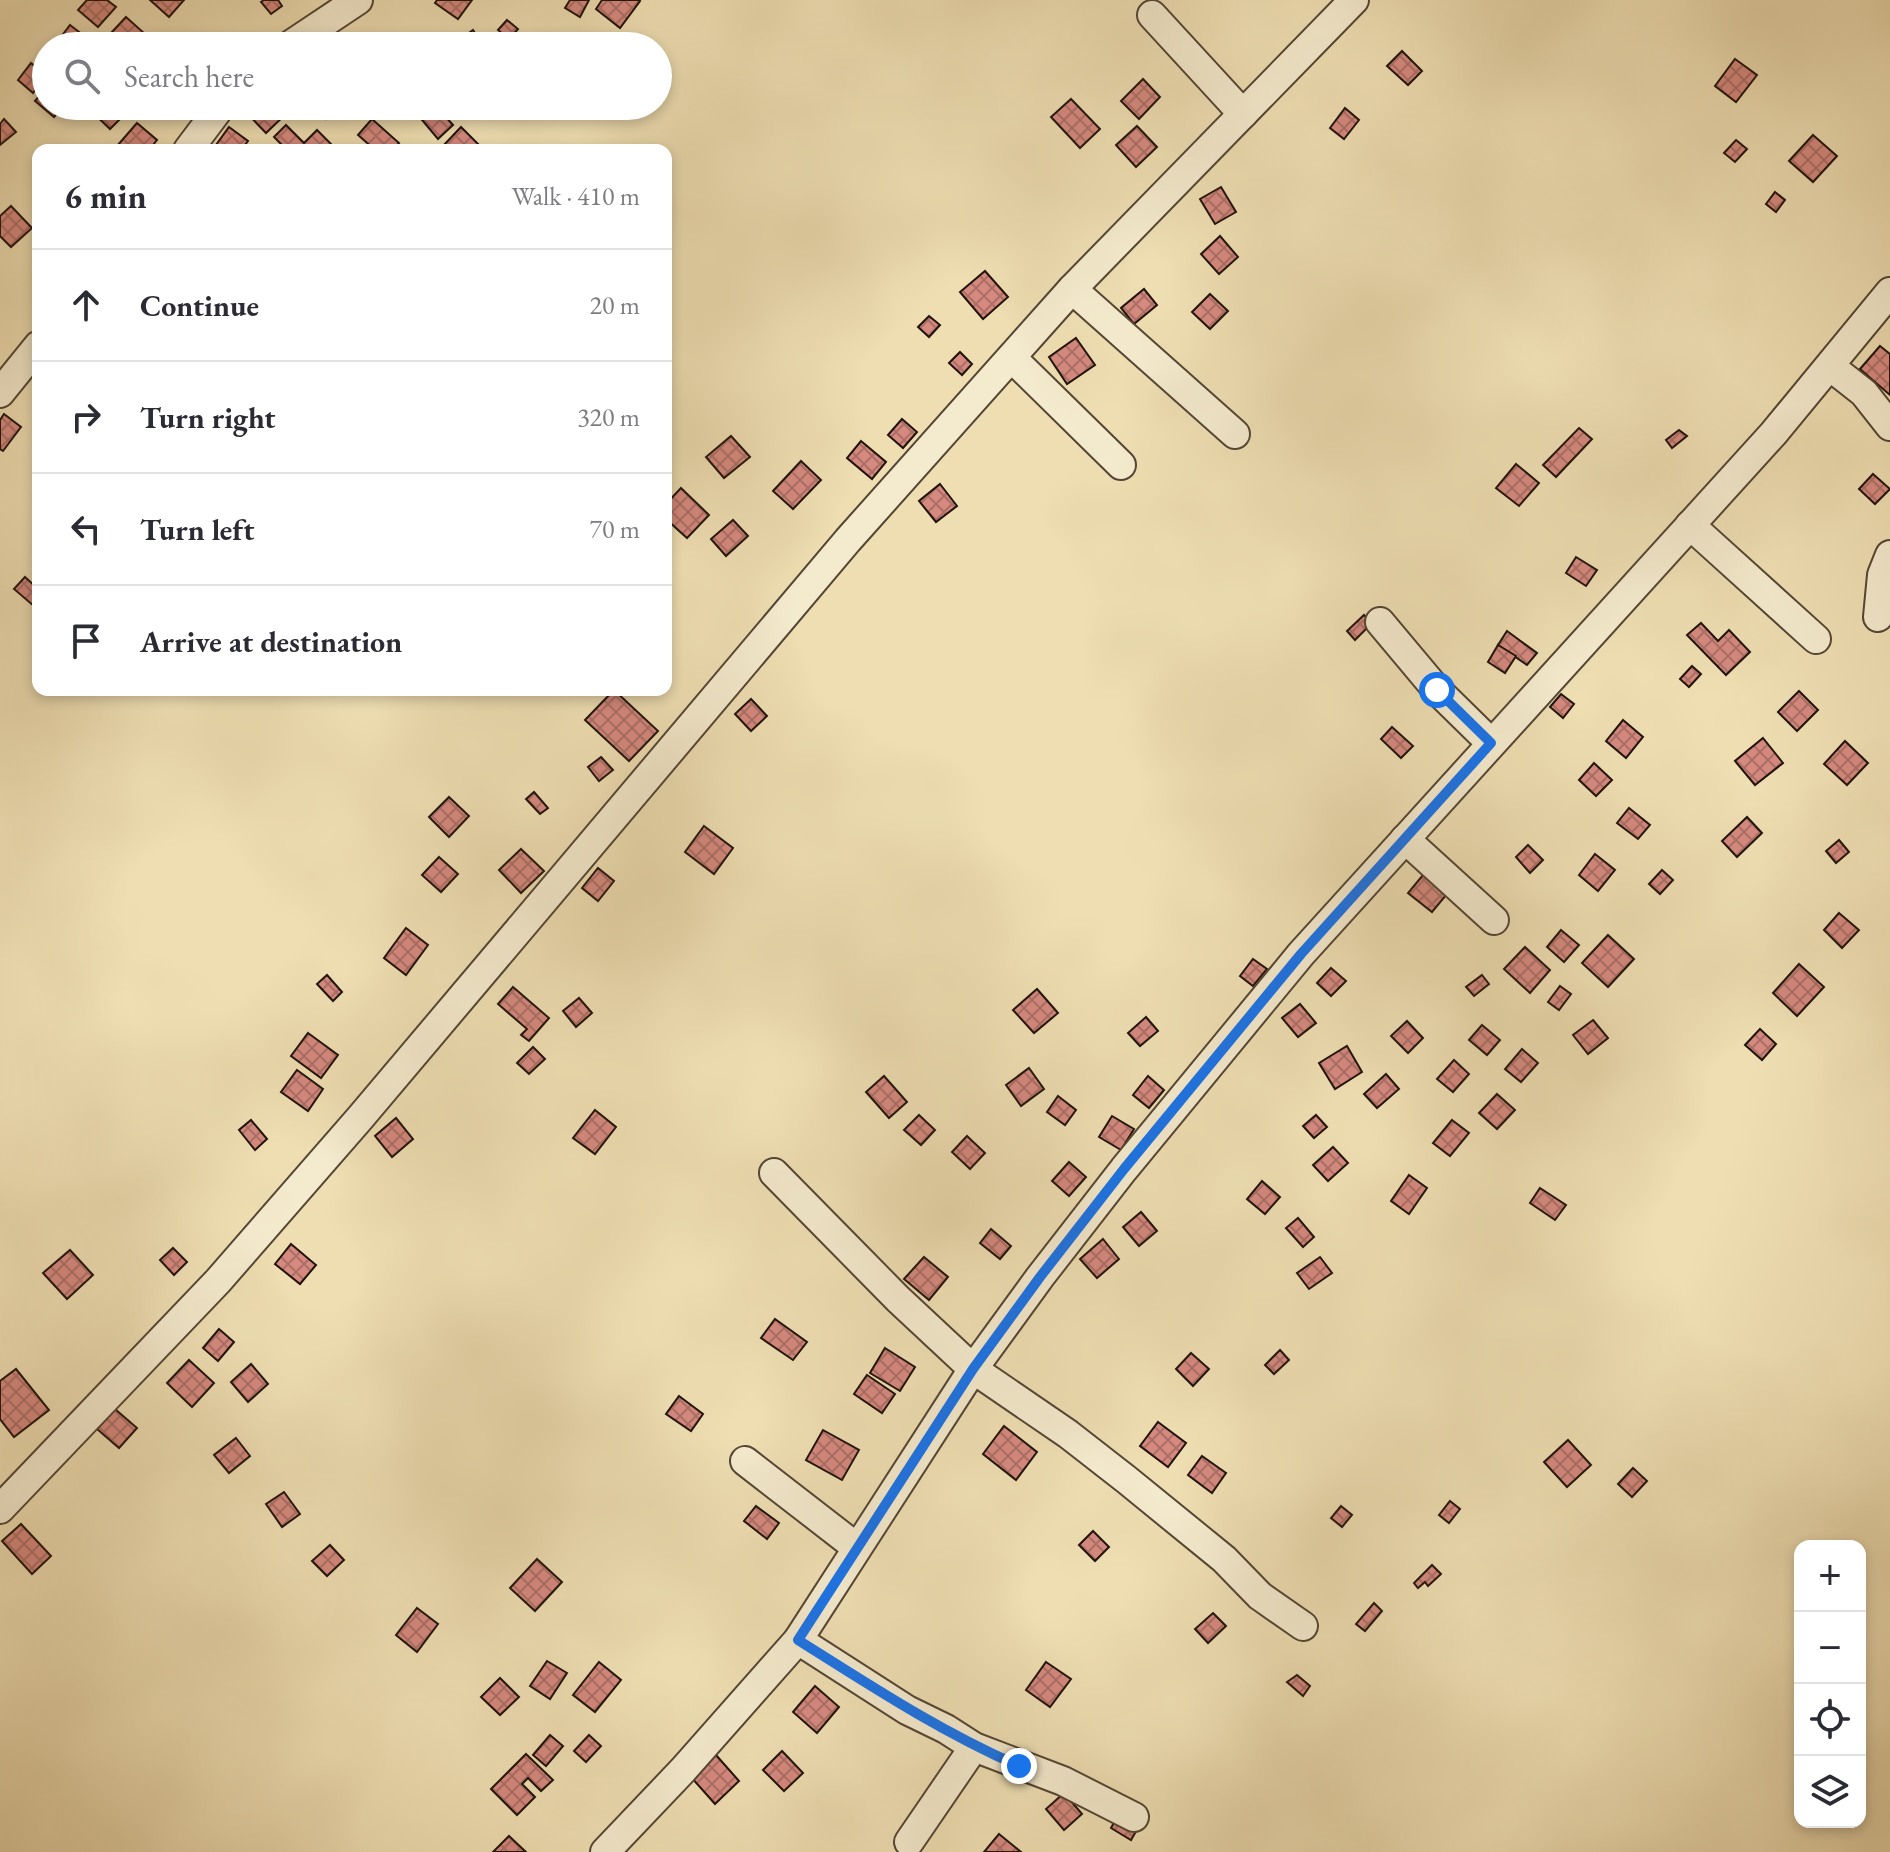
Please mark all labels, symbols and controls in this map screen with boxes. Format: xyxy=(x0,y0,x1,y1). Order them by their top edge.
search box xyxy=(32,32,672,120)
icon: search xyxy=(60,54,104,98)
text: Search here xyxy=(124,57,254,96)
text: 6 min xyxy=(64,174,147,218)
text: Walk · 410 m xyxy=(512,179,640,213)
icon: ahead xyxy=(64,283,108,327)
text: Continue xyxy=(140,286,259,325)
text: 20 m xyxy=(590,288,640,322)
icon: right xyxy=(64,395,108,439)
text: Turn right xyxy=(140,398,276,437)
text: 320 m xyxy=(577,400,640,434)
icon: left xyxy=(64,507,108,551)
text: Turn left xyxy=(140,510,254,549)
text: 70 m xyxy=(590,512,640,546)
icon: arrive xyxy=(64,619,108,663)
text: Arrive at destination xyxy=(140,622,402,661)
route start xyxy=(1419,672,1455,708)
map controls xyxy=(1794,1540,1866,1828)
button: + xyxy=(1794,1540,1866,1612)
button: − xyxy=(1794,1612,1866,1684)
button: locate xyxy=(1794,1684,1866,1756)
route end xyxy=(1001,1748,1037,1784)
button: layers xyxy=(1794,1756,1866,1828)

